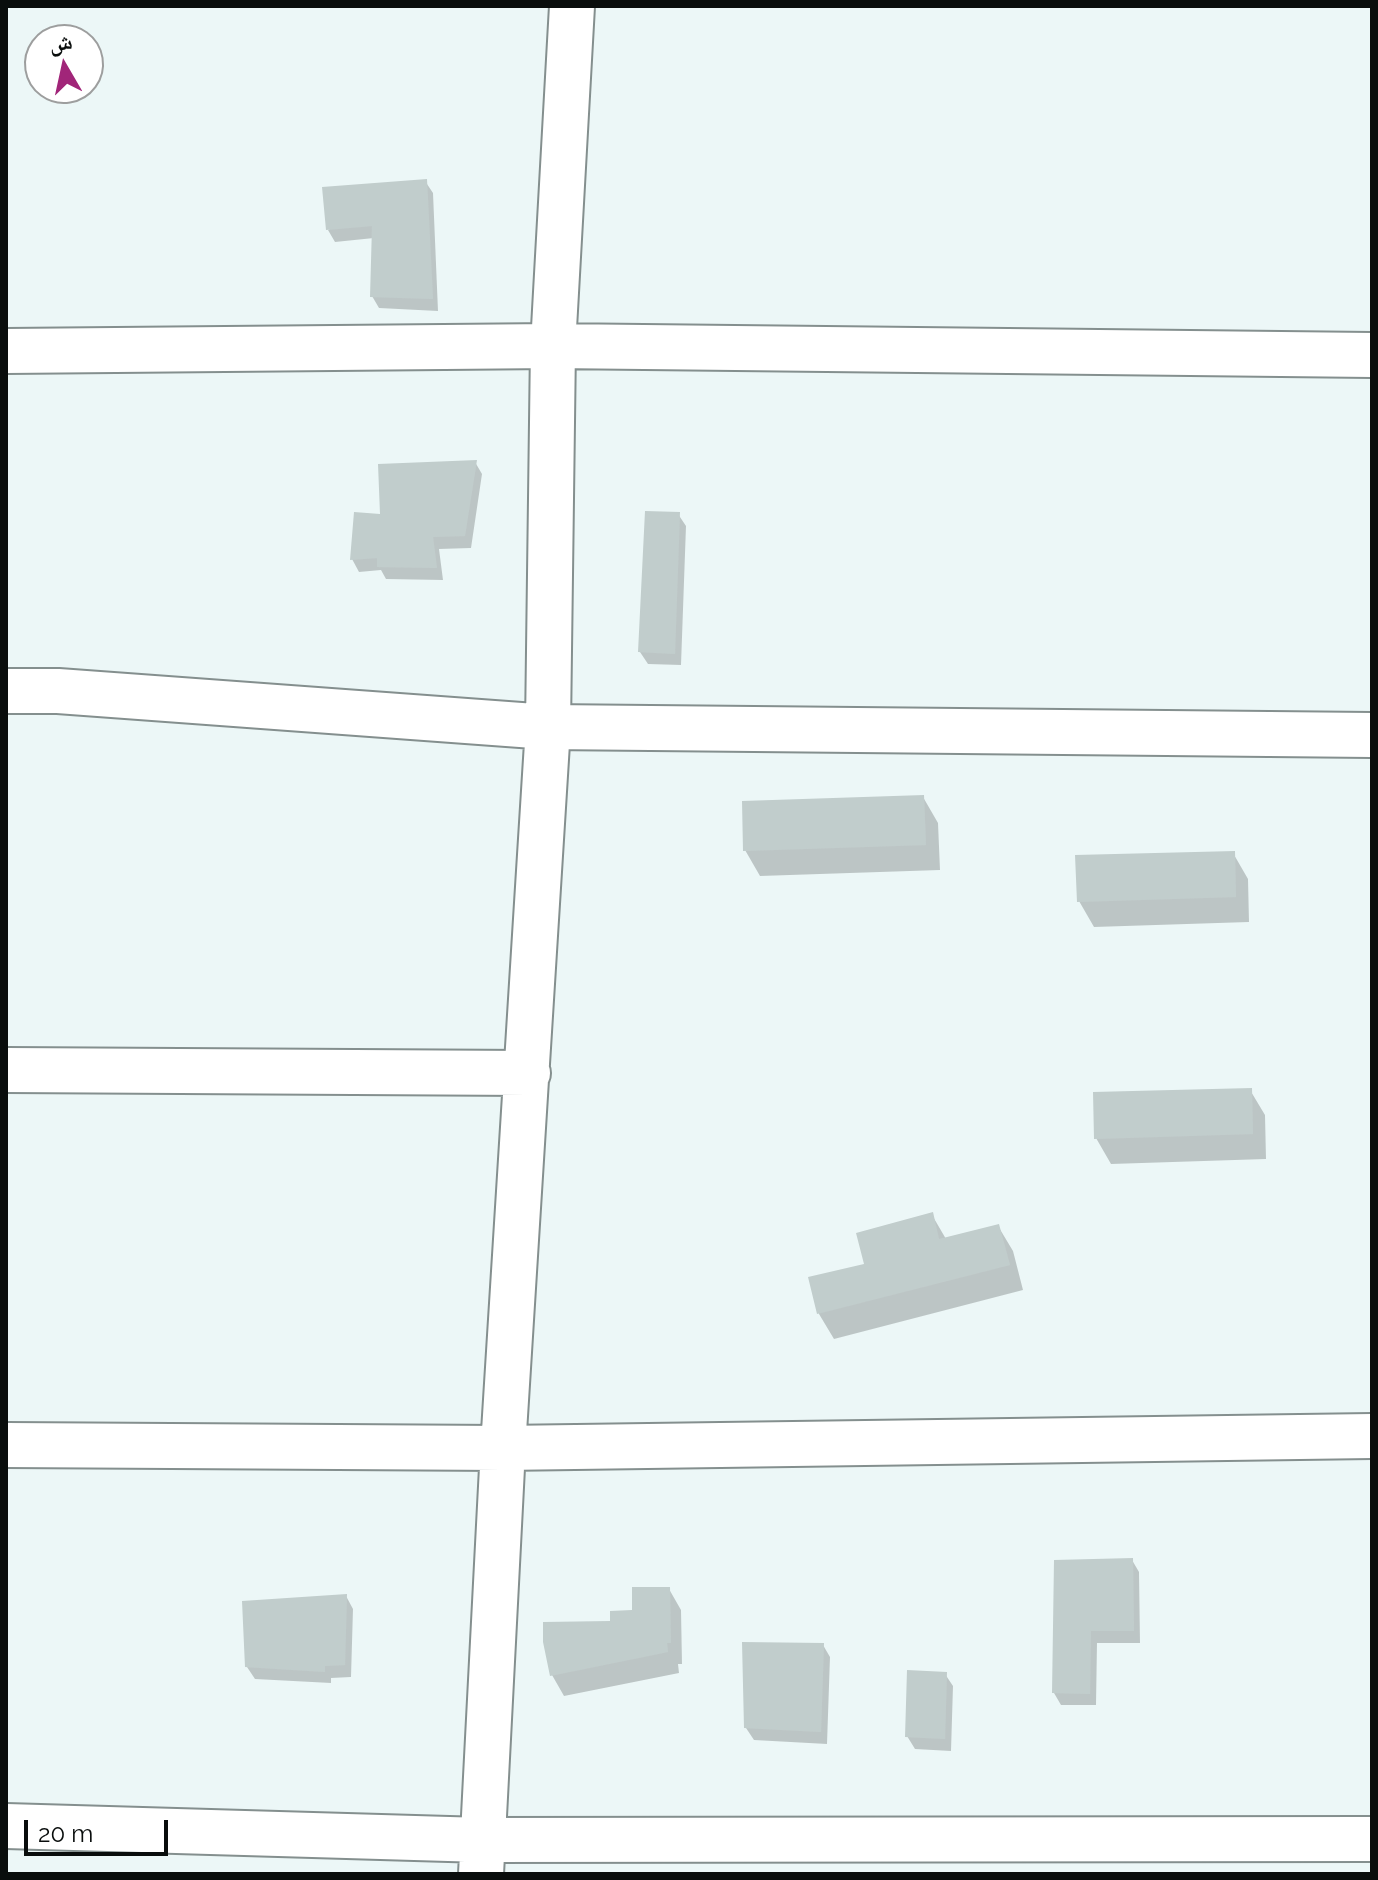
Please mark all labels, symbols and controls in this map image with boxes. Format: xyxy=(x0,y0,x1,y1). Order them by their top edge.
north arrow xyxy=(24,24,104,104)
text: ش xyxy=(47,28,74,57)
scale bar xyxy=(28,1804,172,1854)
text: 20 m xyxy=(38,1819,93,1848)

